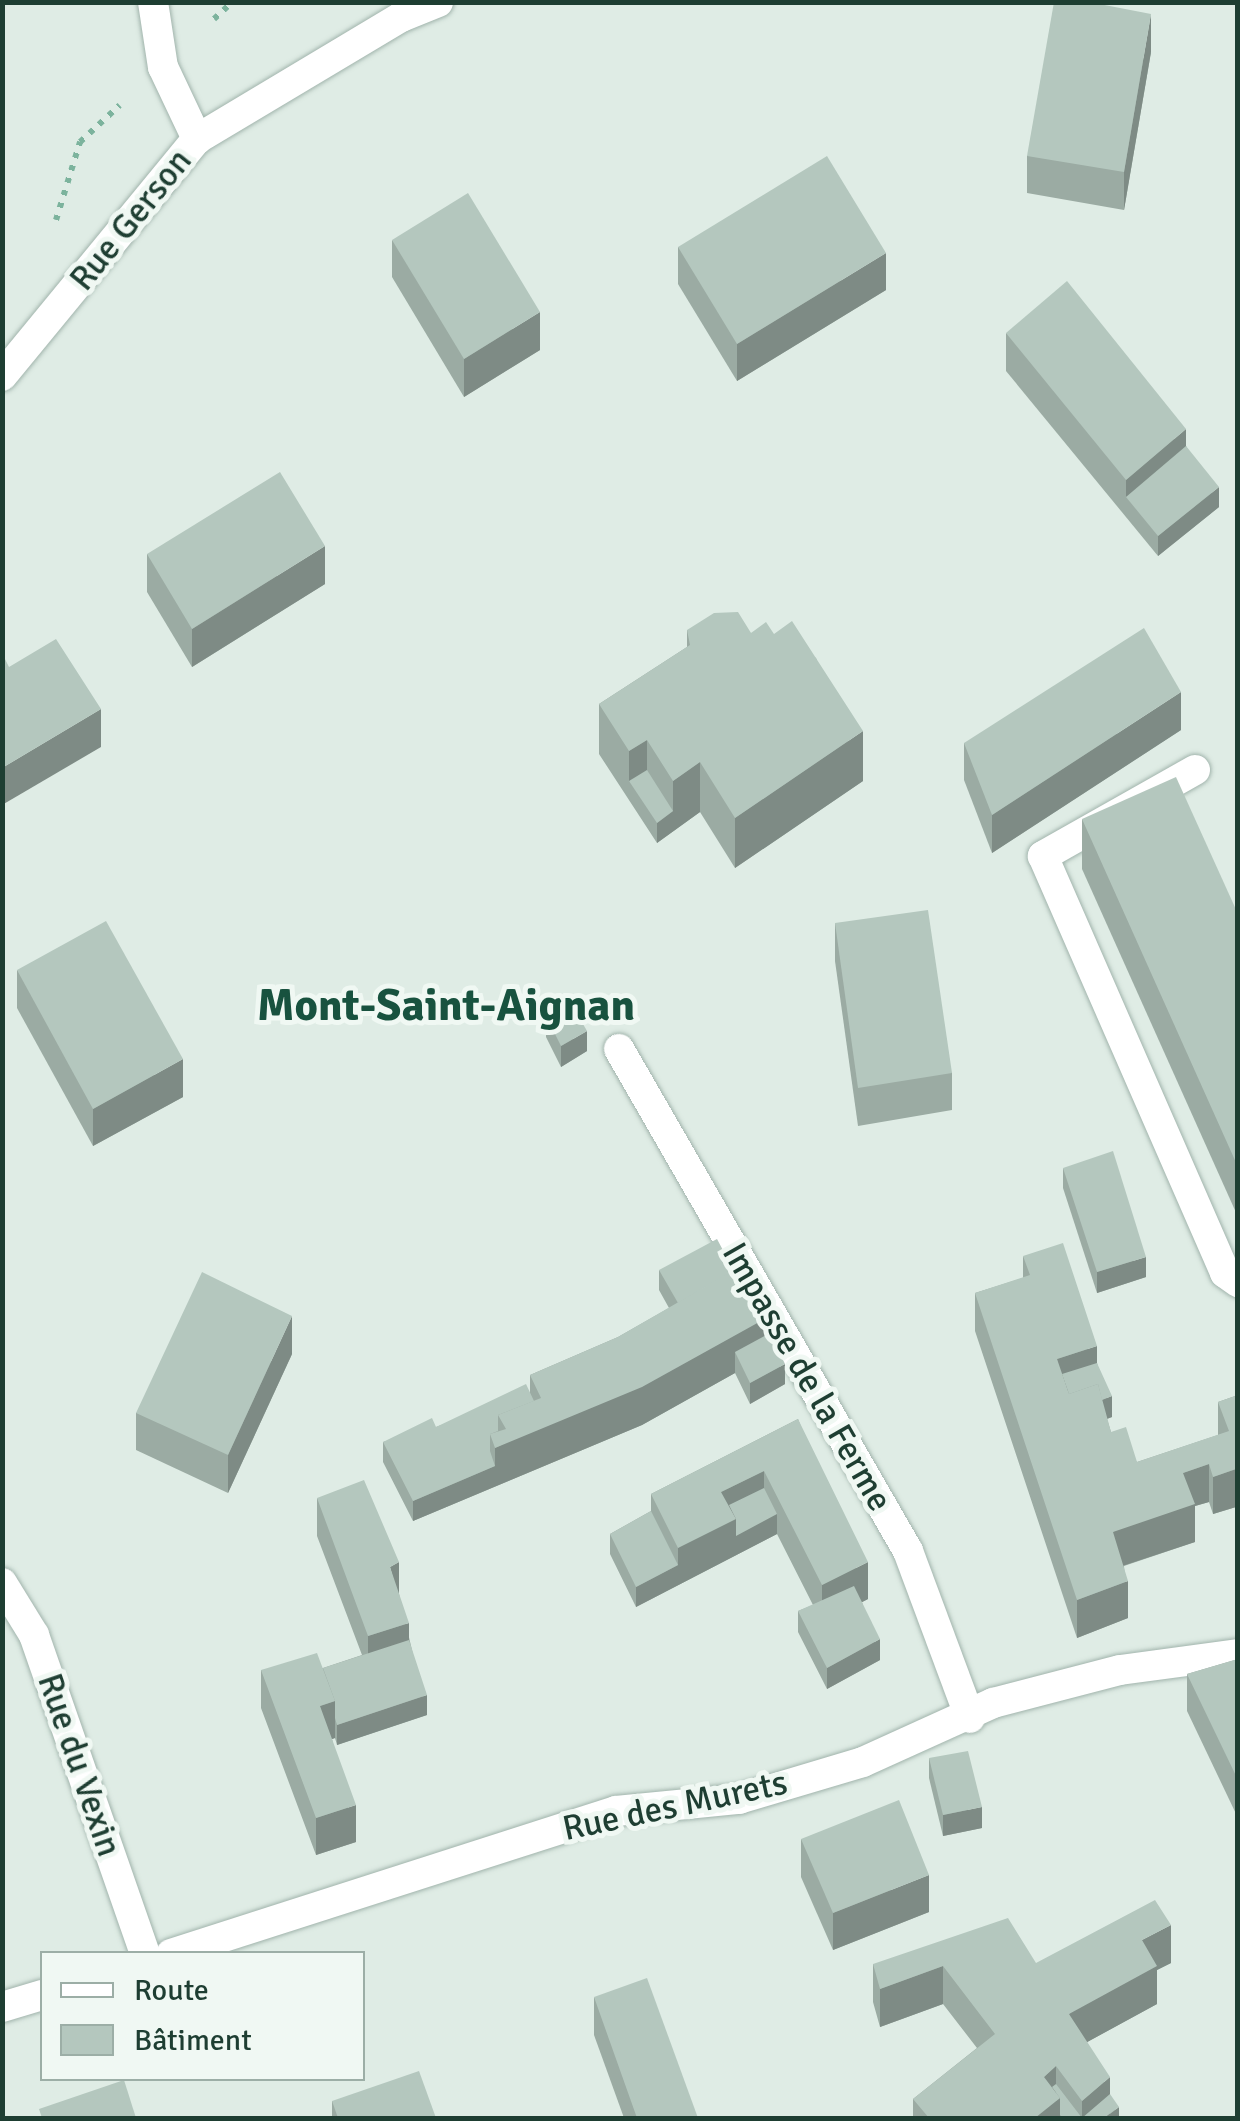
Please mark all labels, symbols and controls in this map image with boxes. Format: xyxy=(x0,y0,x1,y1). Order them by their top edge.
street label: Rue Gerson xyxy=(61,141,201,299)
district label: Mont-Saint-Aignan xyxy=(257,979,635,1033)
street label: Impasse de la Ferme xyxy=(713,1235,901,1519)
street label: Rue du Vexin xyxy=(28,1668,130,1862)
street label: Rue des Murets xyxy=(559,1762,791,1850)
legend xyxy=(40,1951,365,2081)
text: Route xyxy=(134,1972,209,2009)
text: Bâtiment xyxy=(134,2022,252,2059)

